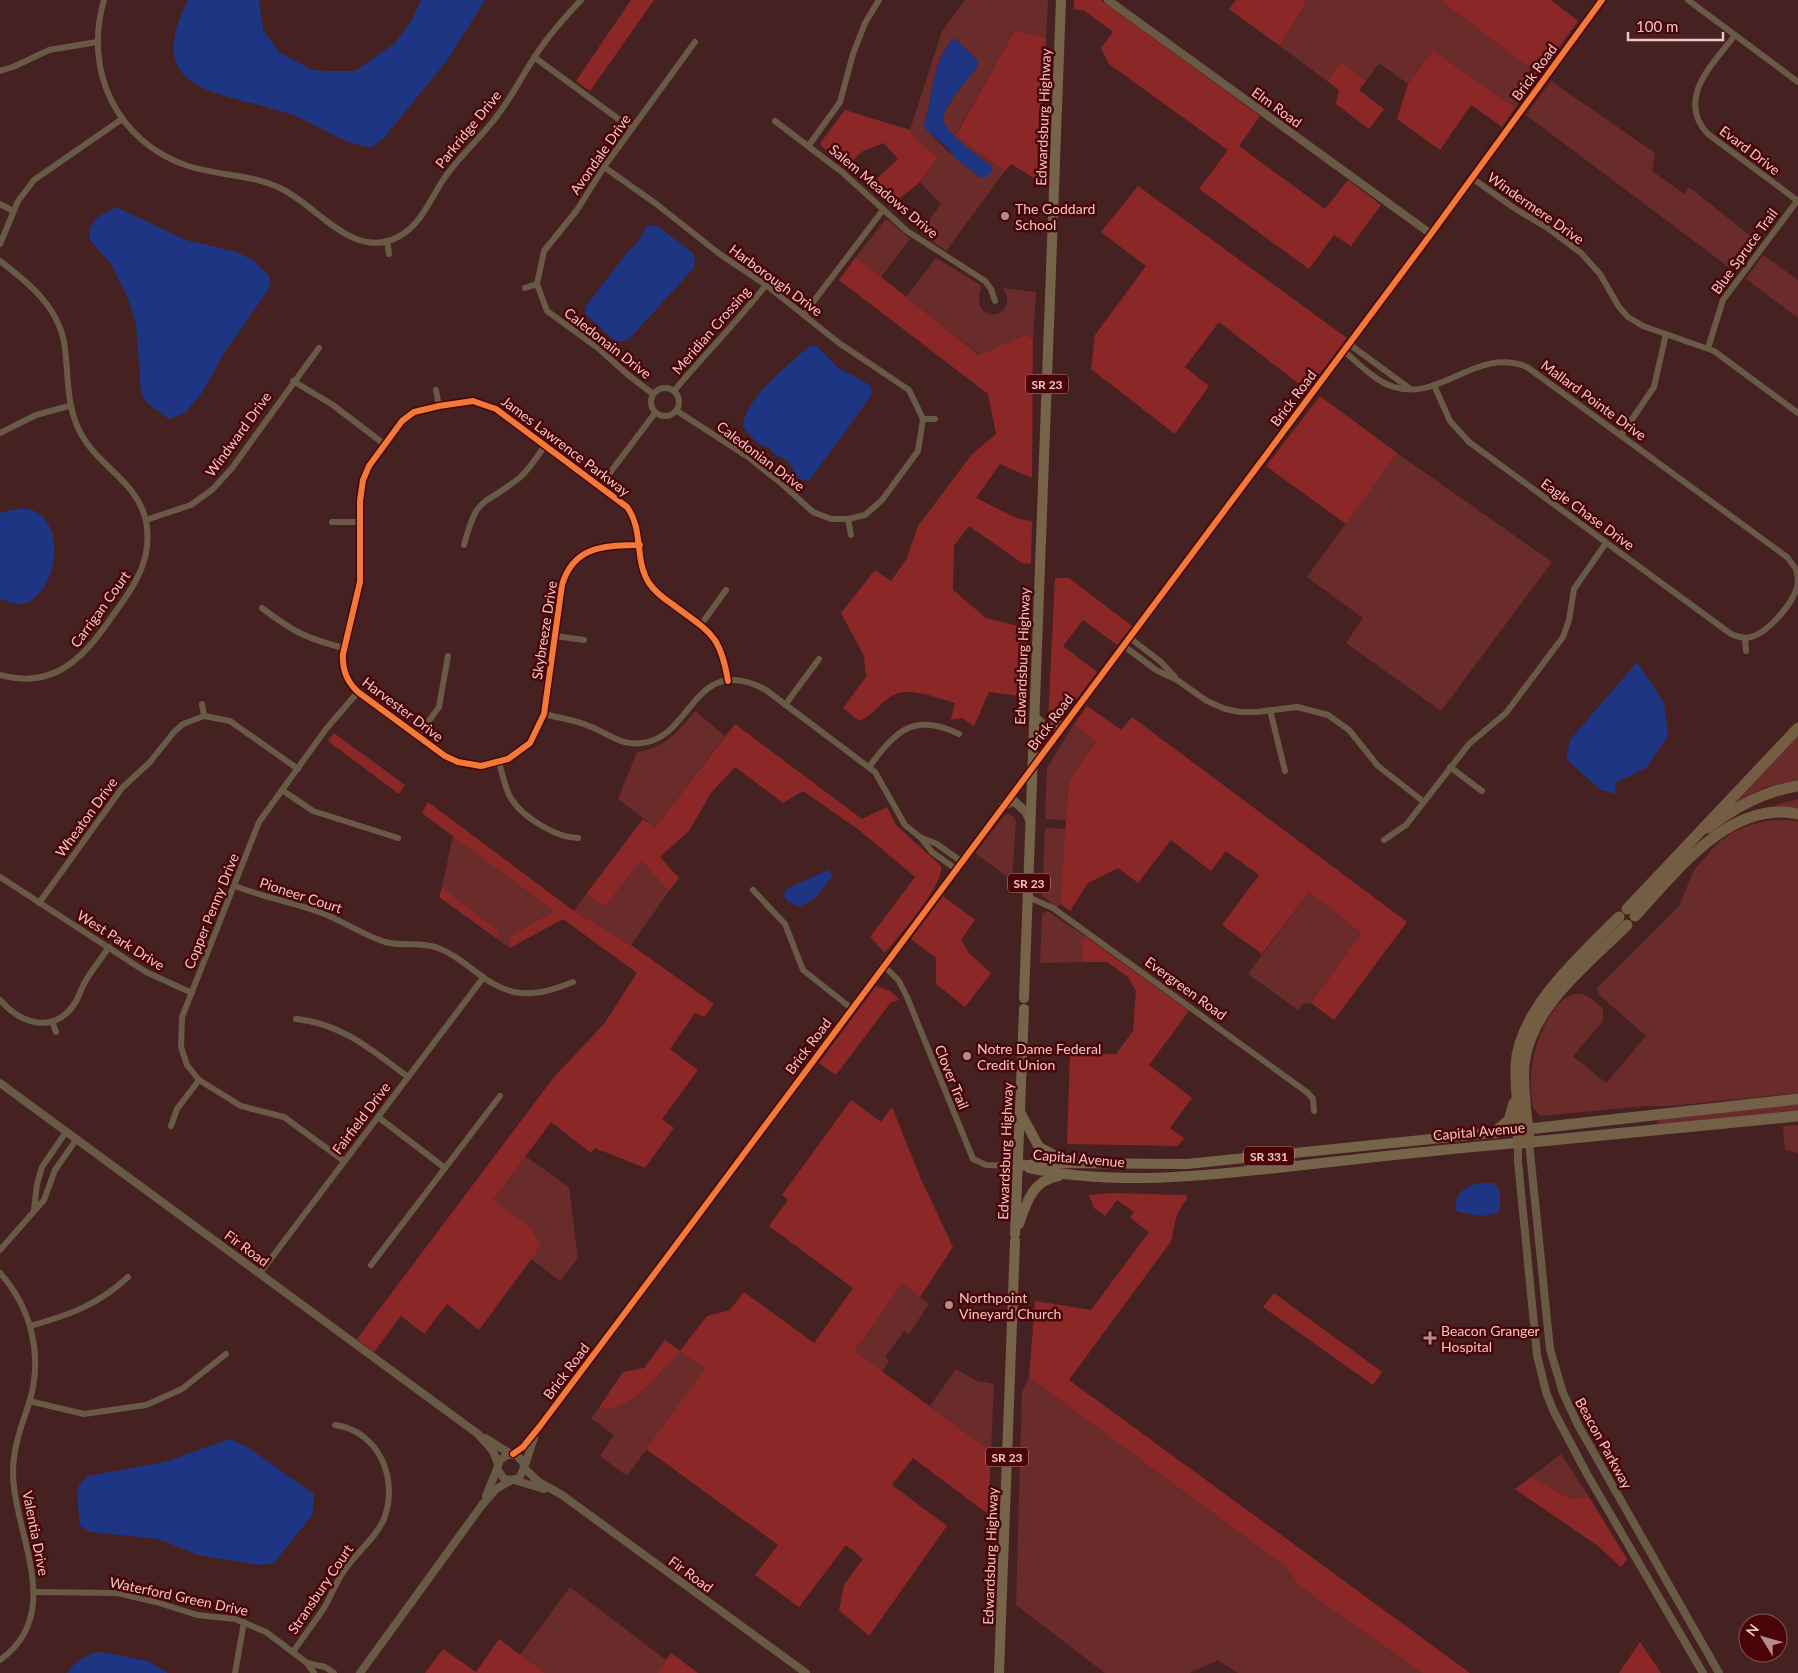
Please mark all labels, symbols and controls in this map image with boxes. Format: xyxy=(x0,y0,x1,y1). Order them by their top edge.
scale bar xyxy=(1628,10,1723,42)
text: 100 m xyxy=(1636,17,1678,35)
street label: Brick Road xyxy=(1508,40,1560,104)
street label: Edwardsburg Highway xyxy=(1032,47,1054,186)
street label: Elm Road xyxy=(1249,83,1305,131)
street label: Parkridge Drive xyxy=(431,87,505,171)
street label: Avondale Drive xyxy=(566,111,634,197)
street label: Evard Drive xyxy=(1716,122,1784,178)
street label: Salem Meadows Drive xyxy=(826,140,942,242)
street label: Windermere Drive xyxy=(1484,168,1588,248)
place label: The Goddard School xyxy=(1015,200,1095,233)
street label: Blue Spruce Trail xyxy=(1707,205,1781,297)
marker: The Goddard School xyxy=(999,210,1011,222)
street label: Harborough Drive xyxy=(726,241,826,319)
street label: Meridian Crossing xyxy=(668,283,754,377)
street label: Caledonain Drive xyxy=(561,304,655,382)
street label: Mallard Pointe Drive xyxy=(1538,356,1650,444)
street label: Brick Road xyxy=(1266,367,1320,429)
road number: SR 23 xyxy=(1026,374,1068,394)
street label: Windward Drive xyxy=(201,388,275,480)
street label: James Lawrence Parkway xyxy=(499,392,634,500)
street label: Caledonian Drive xyxy=(714,417,808,495)
street label: Eagle Chase Drive xyxy=(1538,474,1638,554)
street label: Carrigan Court xyxy=(67,567,133,651)
street label: Skybreeze Drive xyxy=(528,579,560,681)
street label: Edwardsburg Highway xyxy=(1011,586,1033,725)
street label: Harvester Drive xyxy=(359,673,447,745)
street label: Brick Road xyxy=(1023,691,1077,753)
street label: Wheaton Drive xyxy=(51,774,121,860)
street label: Copper Penny Drive xyxy=(180,851,242,971)
street label: Pioneer Court xyxy=(258,874,344,916)
road number: SR 23 xyxy=(1008,874,1050,892)
street label: West Park Drive xyxy=(74,906,168,974)
street label: Evergreen Road xyxy=(1142,953,1230,1023)
street label: Brick Road xyxy=(781,1015,835,1077)
place label: Notre Dame Federal Credit Union xyxy=(977,1040,1101,1073)
street label: Clover Trail xyxy=(931,1042,973,1112)
marker: Notre Dame Federal Credit Union xyxy=(961,1050,973,1062)
street label: Fairfield Drive xyxy=(328,1079,394,1157)
street label: Edwardsburg Highway xyxy=(994,1081,1016,1220)
street label: Capital Avenue xyxy=(1432,1119,1526,1143)
street label: Capital Avenue xyxy=(1032,1146,1126,1170)
road number: SR 331 xyxy=(1244,1146,1294,1166)
street label: Fir Road xyxy=(222,1226,272,1270)
place label: Northpoint Vineyard Church xyxy=(959,1289,1061,1322)
marker: Northpoint Vineyard Church xyxy=(943,1299,955,1311)
place label: Beacon Granger Hospital xyxy=(1441,1322,1540,1355)
marker: Beacon Granger Hospital xyxy=(1423,1331,1437,1345)
street label: Brick Road xyxy=(539,1340,593,1402)
street label: Beacon Parkway xyxy=(1572,1395,1636,1492)
road number: SR 23 xyxy=(986,1448,1028,1466)
street label: Edwardsburg Highway xyxy=(979,1486,1001,1625)
street label: Valentia Drive xyxy=(19,1489,53,1577)
street label: Stransbury Court xyxy=(284,1541,356,1637)
street label: Fir Road xyxy=(666,1552,716,1596)
street label: Waterford Green Drive xyxy=(108,1573,250,1619)
north arrow xyxy=(1738,1613,1788,1663)
text: N xyxy=(1742,1620,1762,1639)

